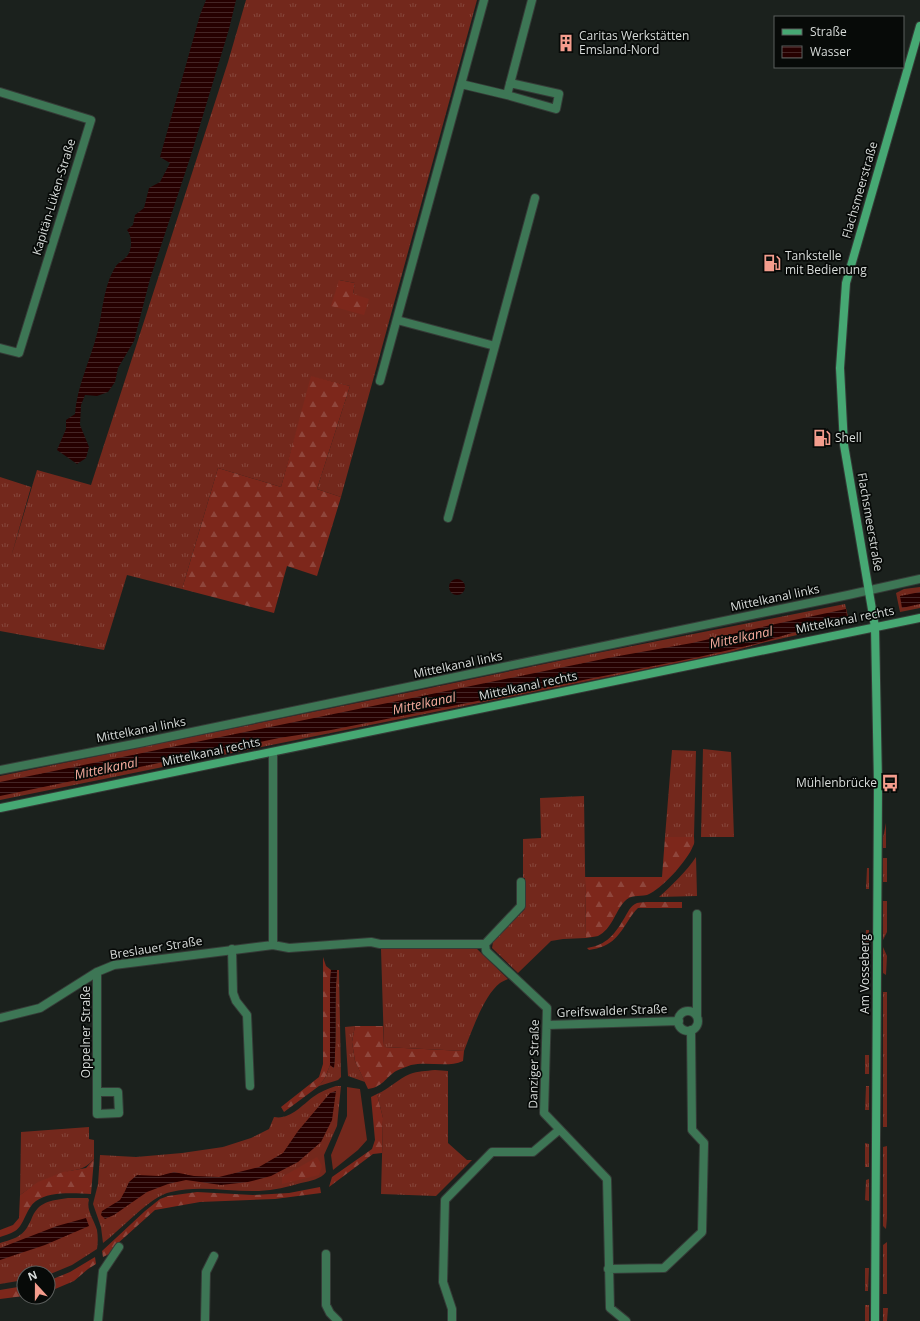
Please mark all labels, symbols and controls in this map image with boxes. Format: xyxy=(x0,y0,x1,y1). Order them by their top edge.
legend xyxy=(774,16,904,68)
text: Straße xyxy=(810,23,847,40)
place label: Caritas Werkstätten Emsland-Nord xyxy=(579,27,689,58)
building icon: Caritas Werkstätten Emsland-Nord xyxy=(556,33,576,53)
text: Wasser xyxy=(810,43,851,60)
street label: Kapitän-Lüken-Straße xyxy=(28,136,79,257)
street label: Flachsmeerstraße xyxy=(838,139,882,240)
place label: Tankstelle mit Bedienung xyxy=(785,247,867,278)
fuel station icon: Tankstelle mit Bedienung xyxy=(762,253,782,273)
fuel station icon: Shell xyxy=(812,428,832,448)
place label: Shell xyxy=(835,429,862,446)
street label: Flachsmeerstraße xyxy=(853,471,888,573)
street label: Mittelkanal links xyxy=(729,580,821,615)
street label: Mittelkanal rechts xyxy=(794,602,896,637)
water label: Mittelkanal xyxy=(708,621,775,652)
street label: Mittelkanal links xyxy=(412,647,504,682)
street label: Mittelkanal rechts xyxy=(477,667,579,704)
water label: Mittelkanal xyxy=(391,687,458,718)
street label: Mittelkanal links xyxy=(95,712,187,747)
street label: Mittelkanal rechts xyxy=(160,733,262,770)
water label: Mittelkanal xyxy=(73,752,140,783)
bus stop icon: Mühlenbrücke xyxy=(880,773,900,793)
place label: Mühlenbrücke xyxy=(796,774,877,791)
street label: Breslauer Straße xyxy=(108,932,204,963)
street label: Am Vosseberg xyxy=(856,934,873,1014)
street label: Oppelner Straße xyxy=(77,985,94,1078)
street label: Greifswalder Straße xyxy=(556,1000,668,1021)
street label: Danziger Straße xyxy=(524,1019,543,1109)
north arrow xyxy=(16,1265,56,1305)
text: N xyxy=(25,1267,39,1284)

